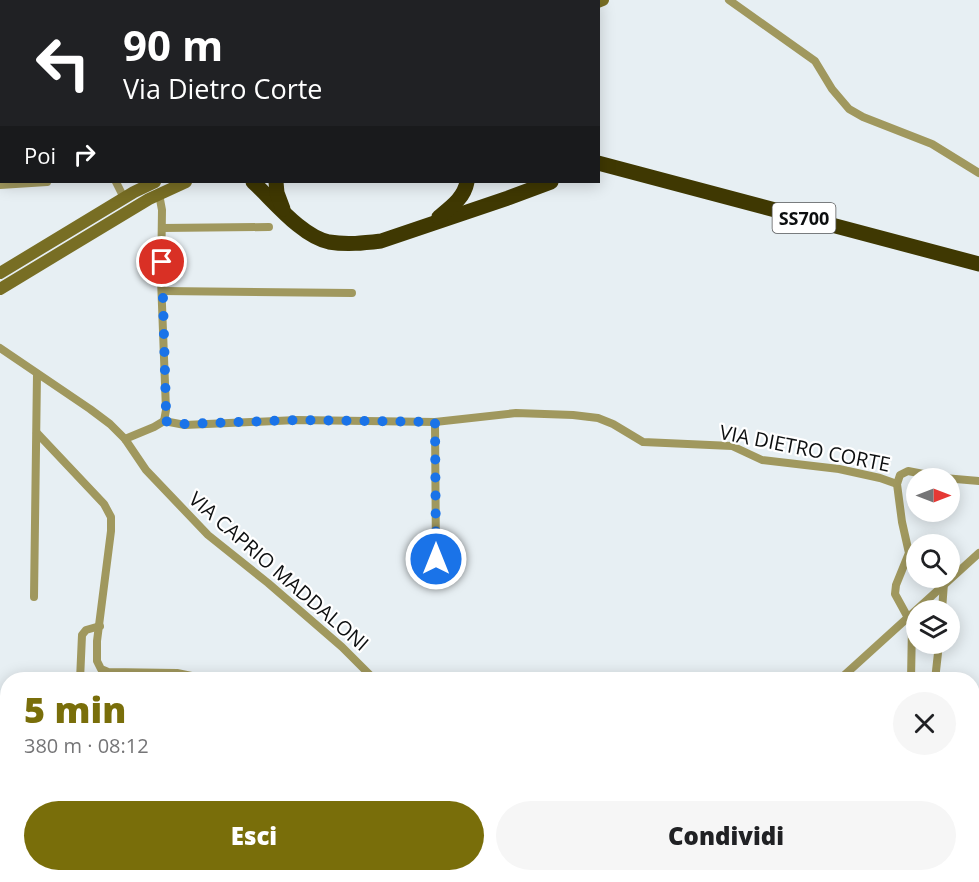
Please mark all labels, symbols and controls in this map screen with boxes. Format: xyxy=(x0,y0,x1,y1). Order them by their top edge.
text: 90 m xyxy=(123,16,223,73)
icon: left xyxy=(24,24,102,102)
text: Via Dietro Corte xyxy=(123,70,322,107)
icon: right xyxy=(68,138,101,171)
text: Poi xyxy=(24,140,56,170)
road number: SS700 xyxy=(772,203,836,233)
pin xyxy=(136,236,187,287)
icon: arrive xyxy=(145,245,178,278)
street label: VIA DIETRO CORTE xyxy=(717,418,893,478)
north arrow xyxy=(906,468,960,522)
map controls xyxy=(906,468,960,654)
street label: VIA CAPRIO MADDALONI xyxy=(183,485,375,657)
position arrow xyxy=(404,527,468,591)
button: search xyxy=(906,534,960,588)
button: layers xyxy=(906,600,960,654)
text: 5 min xyxy=(24,685,126,734)
button: close xyxy=(893,692,956,755)
text: 380 m · 08:12 xyxy=(24,732,149,759)
button: Esci xyxy=(24,801,484,870)
button: Condividi xyxy=(496,801,956,870)

